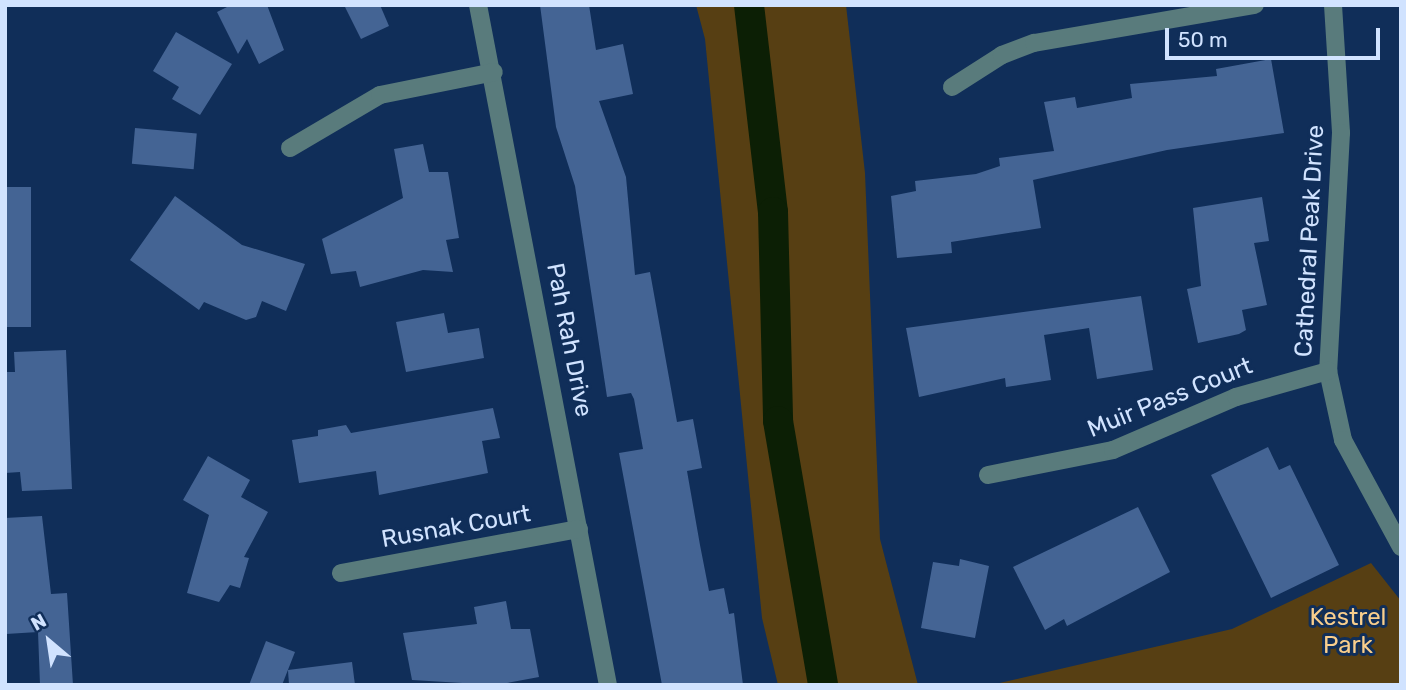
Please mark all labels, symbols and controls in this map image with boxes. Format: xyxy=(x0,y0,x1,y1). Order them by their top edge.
scale bar xyxy=(1168,14,1383,58)
text: 50 m xyxy=(1178,27,1228,52)
street label: Cathedral Peak Drive xyxy=(1290,124,1330,358)
street label: Pah Rah Drive xyxy=(540,261,598,419)
street label: Muir Pass Court xyxy=(1083,352,1257,444)
street label: Rusnak Court xyxy=(379,500,533,554)
park label: Kestrel Park xyxy=(1310,604,1386,660)
north arrow xyxy=(14,606,84,676)
text: N xyxy=(27,609,50,636)

